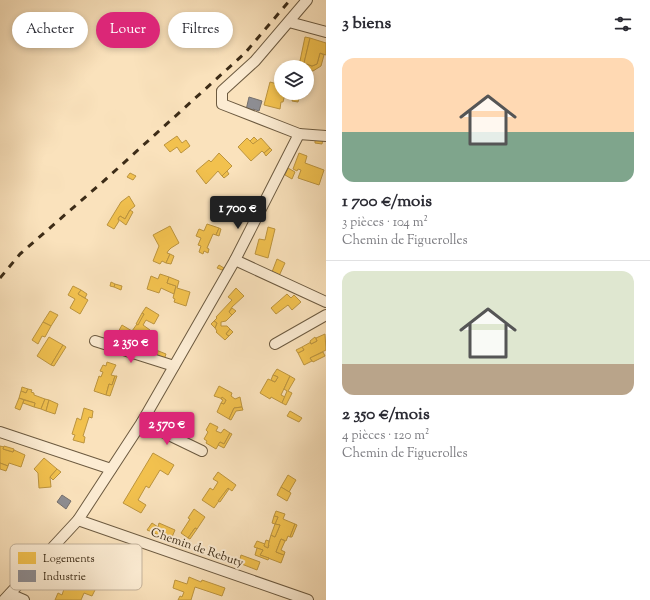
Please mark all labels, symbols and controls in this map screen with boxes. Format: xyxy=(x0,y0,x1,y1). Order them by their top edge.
chip: Acheter xyxy=(12,12,88,48)
chip: Louer xyxy=(96,12,160,48)
chip: Filtres xyxy=(168,12,233,48)
text: 3 biens xyxy=(342,12,391,36)
icon: filters xyxy=(612,13,634,35)
map controls xyxy=(274,60,314,100)
button: layers xyxy=(274,60,314,100)
icon: home xyxy=(452,84,524,156)
text: 1 700 €/mois xyxy=(342,190,432,214)
pin: 1 700 € xyxy=(201,196,275,230)
text: 1 700 € xyxy=(219,200,257,218)
text: 3 pièces · 104 m² xyxy=(342,214,428,232)
text: Chemin de Figuerolles xyxy=(342,232,468,250)
icon: home xyxy=(452,297,524,369)
pin: 2 350 € xyxy=(94,330,168,364)
text: 2 350 € xyxy=(113,334,149,352)
text: 2 350 €/mois xyxy=(342,403,430,427)
pin: 2 570 € xyxy=(130,412,204,446)
text: 2 570 € xyxy=(148,416,186,434)
text: 4 pièces · 120 m² xyxy=(342,427,429,445)
text: Chemin de Figuerolles xyxy=(342,445,468,463)
street label: Chemin de Rebuty xyxy=(148,524,246,572)
legend xyxy=(10,544,142,590)
text: Logements xyxy=(43,551,95,567)
text: Industrie xyxy=(43,569,86,585)

